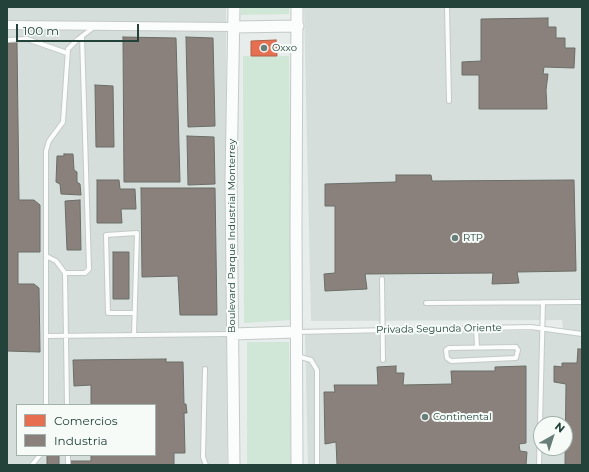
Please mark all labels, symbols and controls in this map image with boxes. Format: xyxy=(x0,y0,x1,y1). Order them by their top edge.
scale bar xyxy=(18,16,141,42)
text: 100 m xyxy=(23,23,59,38)
place label: Oxxo xyxy=(272,42,297,54)
marker: Oxxo xyxy=(259,43,269,53)
street label: Boulevard Parque Industrial Monterrey xyxy=(226,139,238,333)
place label: RTP xyxy=(463,232,483,244)
marker: RTP xyxy=(450,233,460,243)
street label: Privada Segunda Oriente xyxy=(376,322,502,336)
legend xyxy=(16,404,156,456)
place label: Continental xyxy=(433,411,492,423)
marker: Continental xyxy=(420,412,430,422)
text: Comercios xyxy=(54,413,118,428)
north arrow xyxy=(533,416,573,456)
text: N xyxy=(552,419,568,436)
text: Industria xyxy=(54,433,108,448)

